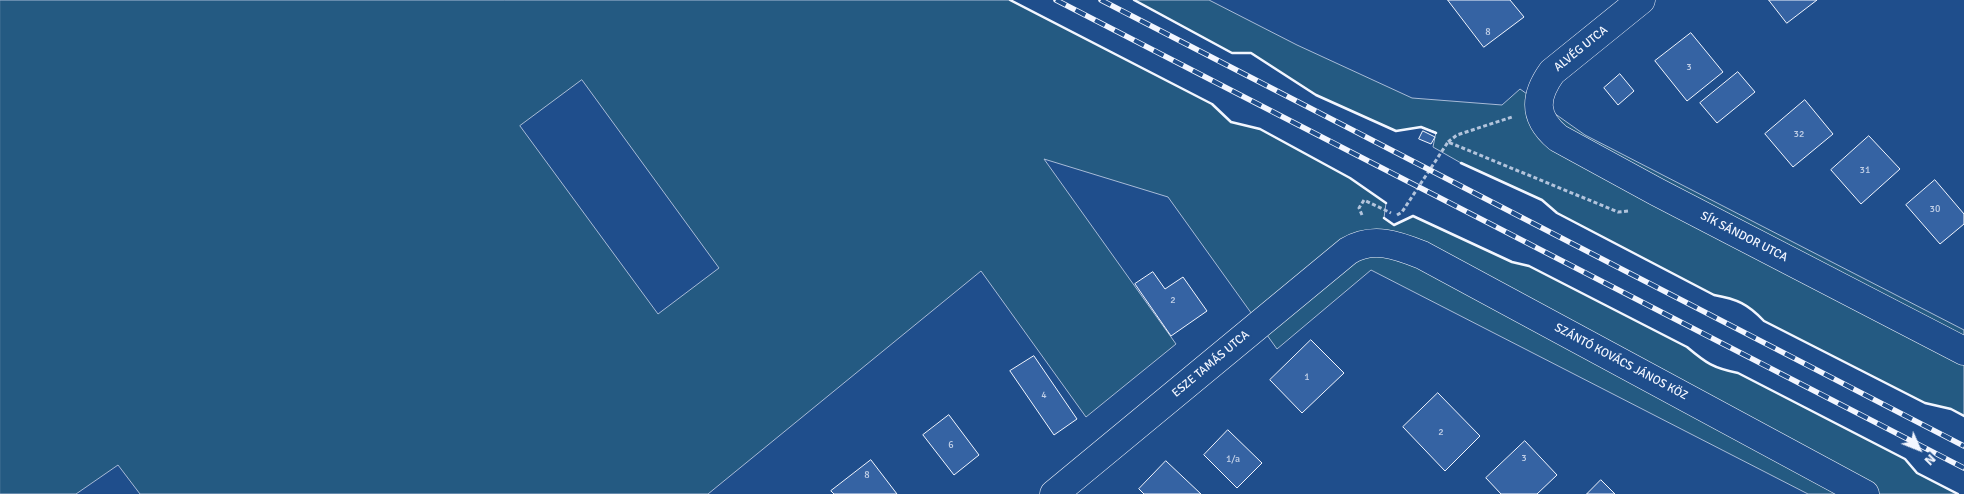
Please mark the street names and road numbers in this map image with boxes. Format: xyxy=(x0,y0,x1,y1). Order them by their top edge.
street label: ALVÉG UTCA xyxy=(1551,23,1611,75)
street label: SÍK SÁNDOR UTCA xyxy=(1698,209,1790,265)
street label: SZÁNTÓ KOVÁCS JÁNOS KÖZ xyxy=(1552,321,1690,403)
street label: ESZE TAMÁS UTCA xyxy=(1169,327,1253,401)

